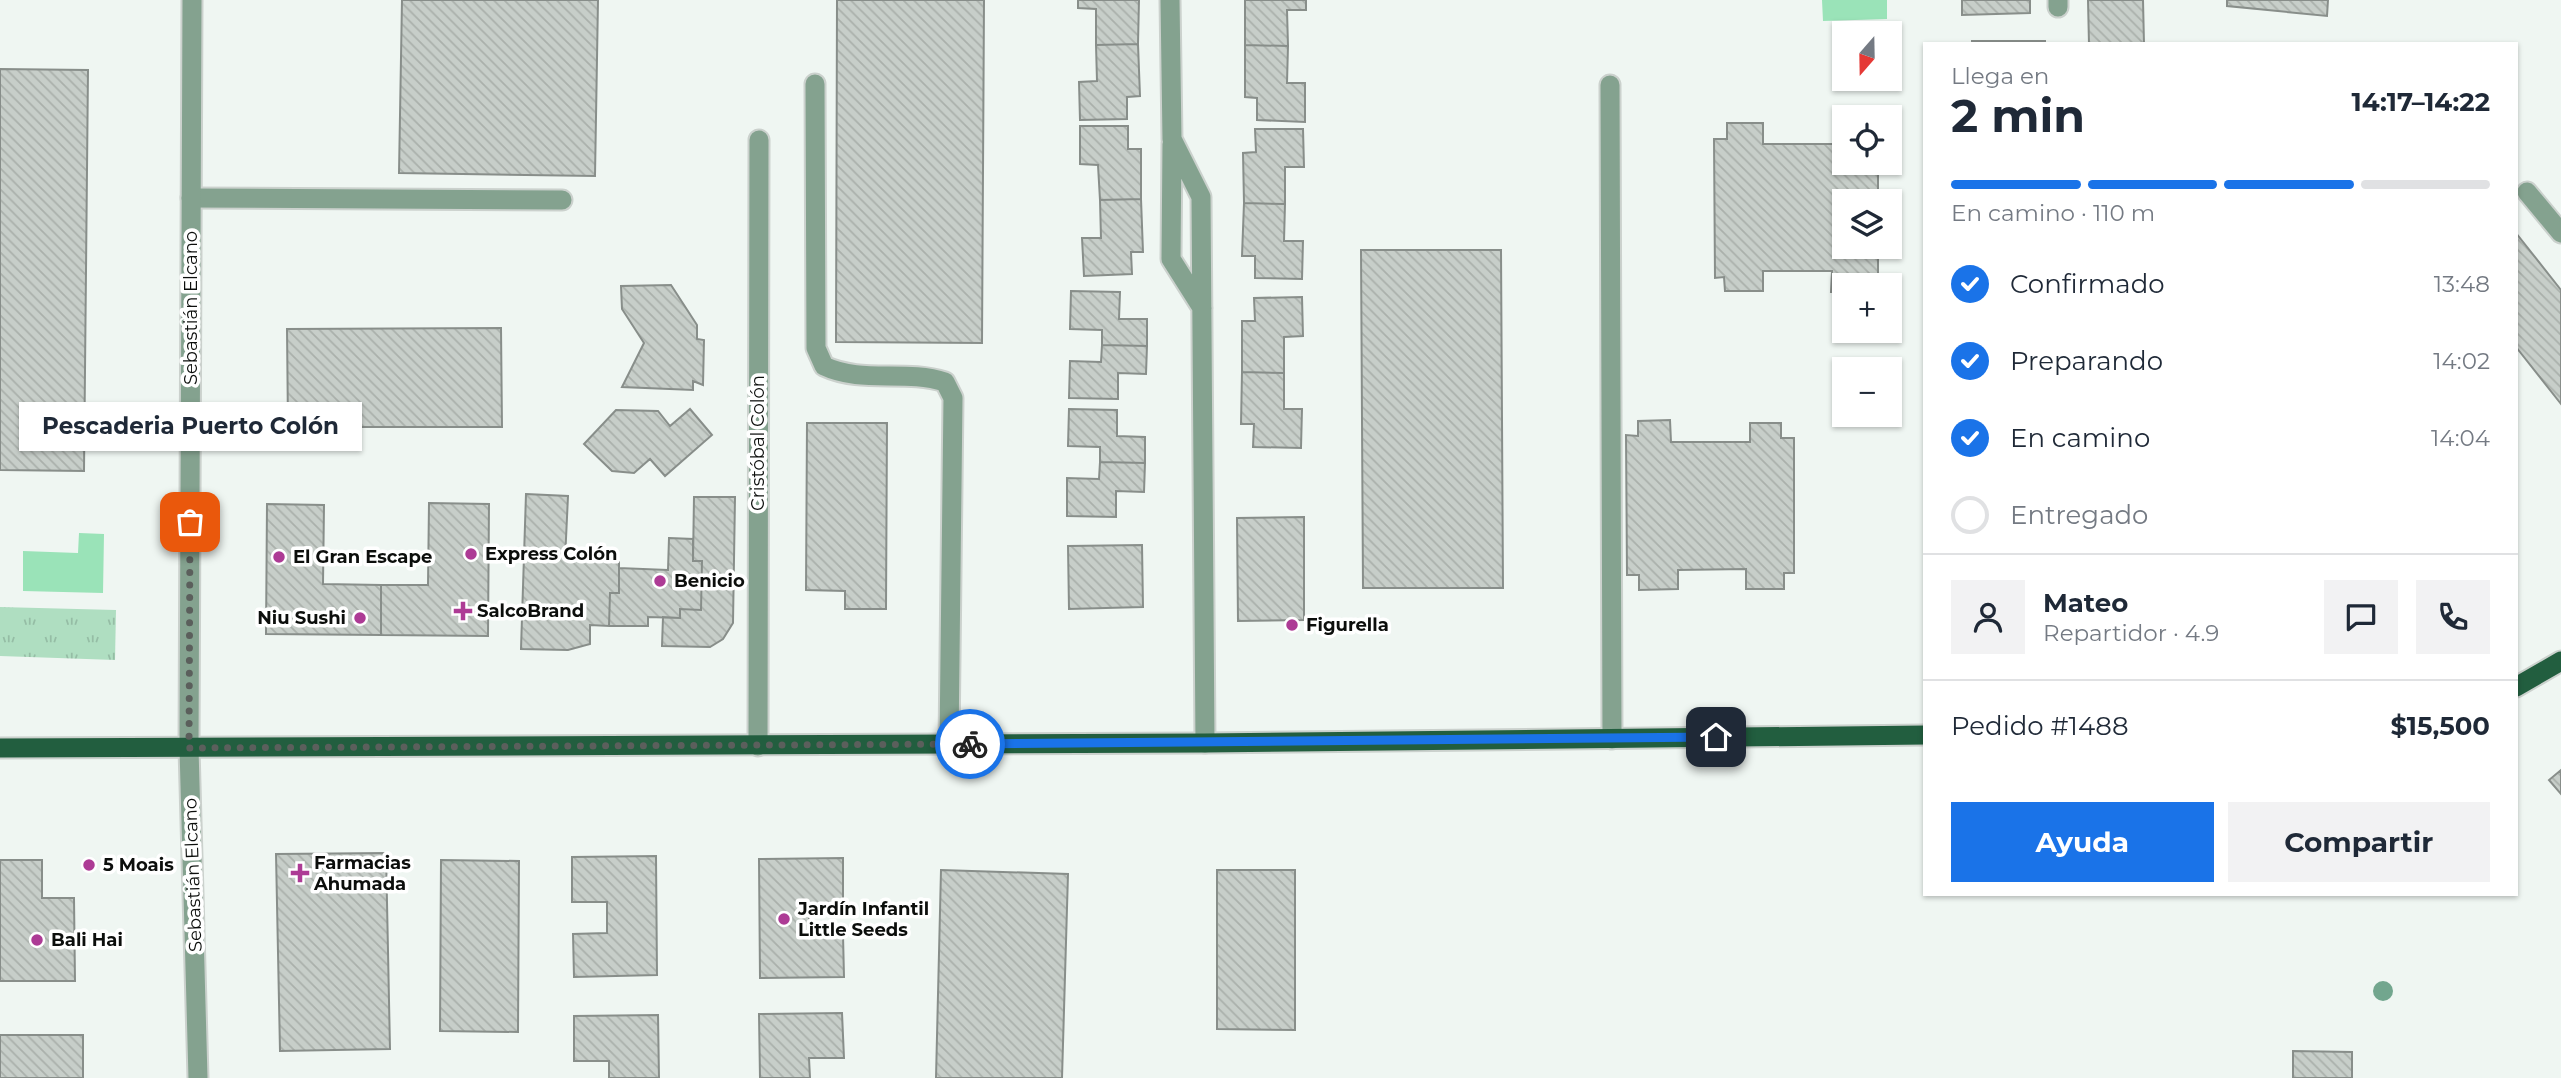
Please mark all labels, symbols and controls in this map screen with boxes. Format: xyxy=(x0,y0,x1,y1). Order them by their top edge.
north arrow xyxy=(1832,21,1902,91)
map controls xyxy=(1832,21,1902,427)
text: Llega en xyxy=(1951,62,2049,90)
text: 14:17–14:22 xyxy=(2352,86,2490,118)
text: 2 min xyxy=(1951,87,2085,144)
button: locate xyxy=(1832,105,1902,175)
button: layers xyxy=(1832,189,1902,259)
text: En camino · 110 m xyxy=(1951,199,2155,227)
street label: Sebastián Elcano xyxy=(180,231,202,385)
icon: check xyxy=(1951,265,1989,303)
text: Confirmado xyxy=(2010,268,2165,300)
text: 13:48 xyxy=(2434,270,2490,298)
button: + xyxy=(1832,273,1902,343)
icon: check xyxy=(1951,342,1989,380)
text: Preparando xyxy=(2010,345,2163,377)
text: 14:02 xyxy=(2433,347,2490,375)
button: − xyxy=(1832,357,1902,427)
street label: Cristóbal Colón xyxy=(747,375,769,511)
callout: Pescaderia Puerto Colón xyxy=(18,403,362,452)
text: Pescaderia Puerto Colón xyxy=(42,412,339,440)
icon: check xyxy=(1951,419,1989,457)
text: En camino xyxy=(2010,422,2150,454)
text: 14:04 xyxy=(2431,424,2490,452)
pin xyxy=(160,492,220,552)
text: Entregado xyxy=(2010,499,2148,531)
icon: bag xyxy=(171,503,209,541)
place label: Express Colón xyxy=(485,543,617,565)
place label: El Gran Escape xyxy=(293,546,432,568)
marker: Express Colón xyxy=(463,546,479,562)
marker: El Gran Escape xyxy=(271,549,287,565)
place label: Benicio xyxy=(674,570,745,592)
marker: Benicio xyxy=(652,573,668,589)
button: person xyxy=(1951,580,2025,654)
button: chat xyxy=(2324,580,2398,654)
button: phone xyxy=(2416,580,2490,654)
text: Mateo xyxy=(2043,587,2128,619)
place label: SalcoBrand xyxy=(477,600,584,622)
marker: SalcoBrand xyxy=(455,603,471,619)
place label: Niu Sushi xyxy=(257,607,346,629)
marker: Niu Sushi xyxy=(352,610,368,626)
place label: Figurella xyxy=(1306,614,1389,636)
marker: Figurella xyxy=(1284,617,1300,633)
text: Repartidor · 4.9 xyxy=(2043,619,2219,647)
pin xyxy=(1686,707,1746,767)
courier xyxy=(935,709,1005,779)
text: Pedido #1488 xyxy=(1951,710,2129,742)
text: $15,500 xyxy=(2390,710,2490,742)
icon: home xyxy=(1697,718,1735,756)
icon: bike xyxy=(951,725,989,763)
street label: Sebastián Elcano xyxy=(179,798,207,952)
button: Ayuda xyxy=(1951,802,2214,882)
button: Compartir xyxy=(2228,802,2490,882)
place label: Farmacias Ahumada xyxy=(313,852,411,895)
place label: 5 Moais xyxy=(103,854,174,876)
marker: 5 Moais xyxy=(81,857,97,873)
marker: Farmacias Ahumada xyxy=(292,865,308,881)
place label: Jardín Infantil Little Seeds xyxy=(797,898,929,941)
marker: Jardín Infantil Little Seeds xyxy=(776,911,792,927)
place label: Bali Hai xyxy=(51,929,123,951)
marker: Bali Hai xyxy=(29,932,45,948)

